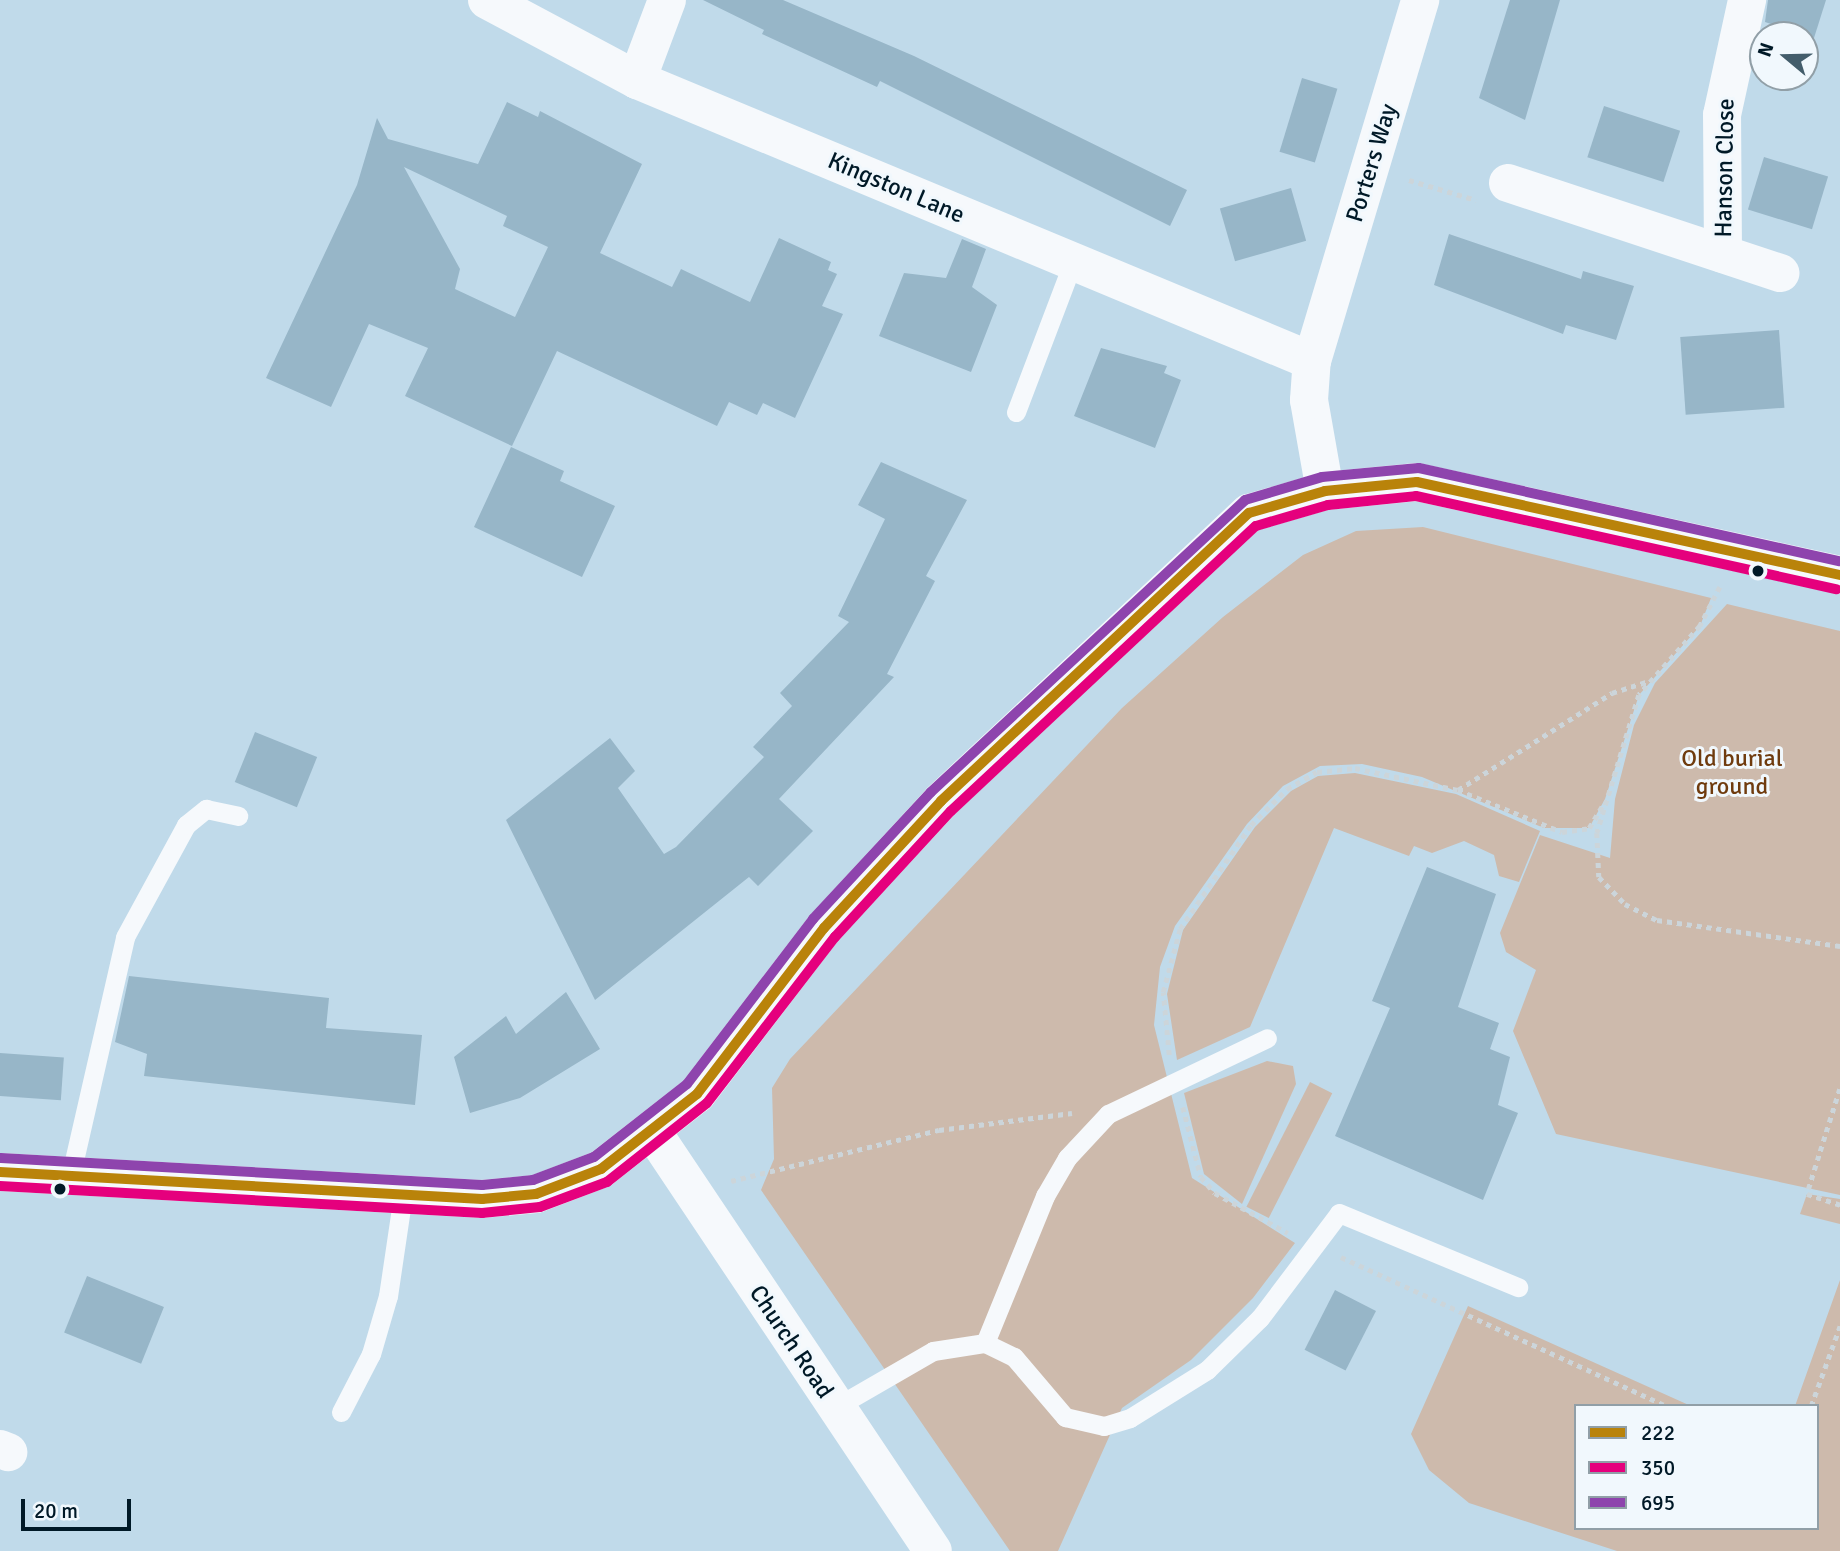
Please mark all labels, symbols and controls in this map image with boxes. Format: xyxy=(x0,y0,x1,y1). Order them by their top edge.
north arrow xyxy=(1749,21,1819,91)
text: N xyxy=(1753,40,1780,60)
street label: Hanson Close xyxy=(1709,98,1741,238)
street label: Porters Way xyxy=(1340,100,1404,226)
street label: Kingston Lane xyxy=(823,146,969,230)
unlabelled marker xyxy=(1751,564,1765,578)
park label: Old burial ground xyxy=(1681,745,1783,801)
unlabelled marker xyxy=(53,1182,67,1196)
street label: Church Road xyxy=(743,1280,839,1404)
legend xyxy=(1574,1404,1819,1530)
text: 222 xyxy=(1641,1420,1675,1446)
text: 350 xyxy=(1641,1455,1675,1481)
scale bar xyxy=(24,1484,135,1528)
text: 695 xyxy=(1641,1490,1675,1516)
text: 20 m xyxy=(34,1498,78,1524)

